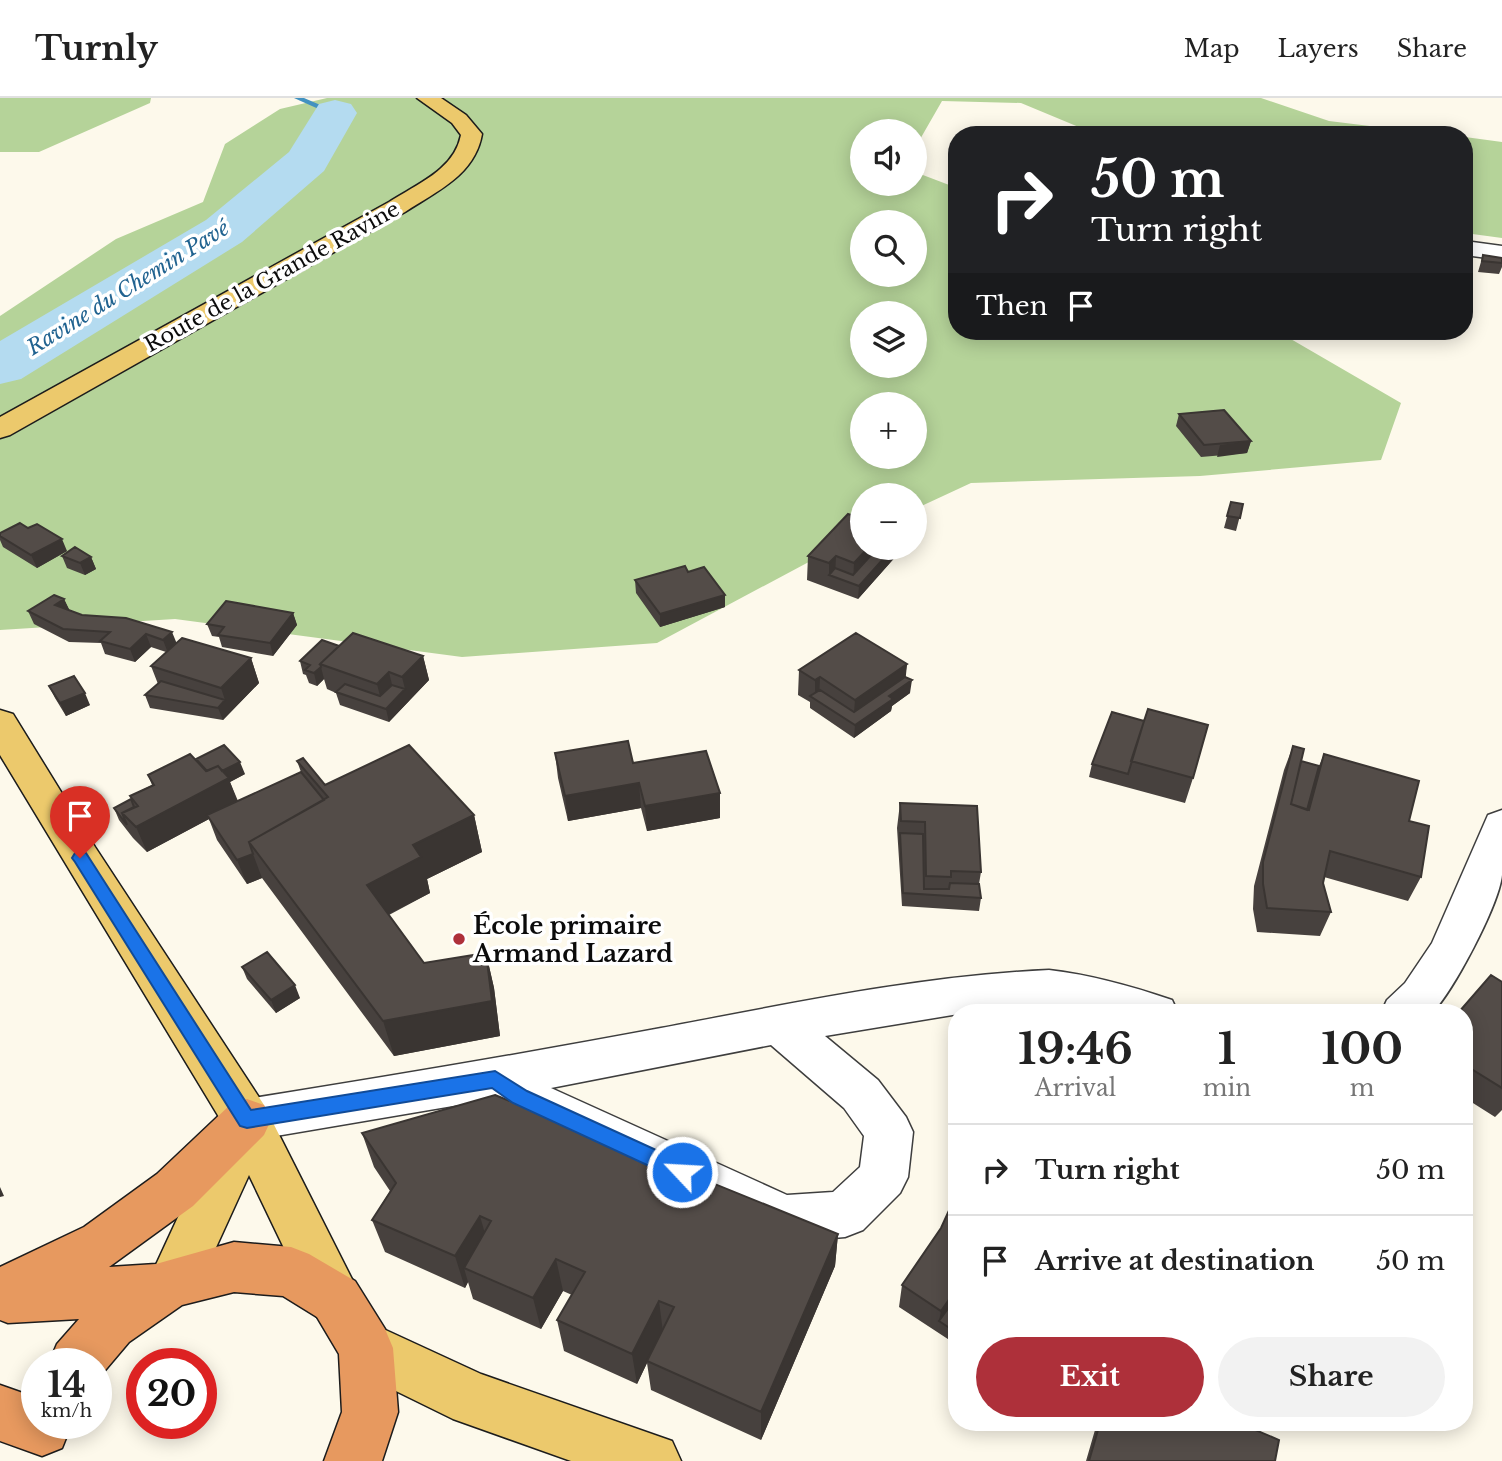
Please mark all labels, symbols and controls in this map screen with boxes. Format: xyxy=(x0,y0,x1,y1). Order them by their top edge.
text: Turnly xyxy=(35,28,158,69)
text: Map xyxy=(1184,34,1240,63)
text: Layers xyxy=(1278,34,1359,63)
text: Share xyxy=(1397,34,1467,63)
map controls xyxy=(850,119,927,560)
button: sound xyxy=(850,119,927,196)
text: 50 m xyxy=(1091,149,1224,210)
icon: right xyxy=(976,154,1067,245)
street label: Route de la Grande Ravine xyxy=(140,196,404,358)
button: search xyxy=(850,210,927,287)
text: Turn right xyxy=(1091,210,1262,250)
water label: Ravine du Chemin Pavé xyxy=(21,214,235,361)
icon: arrive xyxy=(1062,287,1100,325)
text: Then xyxy=(976,290,1048,322)
button: layers xyxy=(850,301,927,378)
button: + xyxy=(850,392,927,469)
button: − xyxy=(850,483,927,560)
pin xyxy=(50,786,110,858)
icon: arrive xyxy=(61,797,99,835)
place label: École primaire Armand Lazard xyxy=(472,911,673,968)
marker: École primaire Armand Lazard xyxy=(451,931,467,947)
text: 19:46 xyxy=(1018,1023,1133,1075)
text: 1 xyxy=(1218,1023,1236,1075)
text: 100 xyxy=(1321,1023,1403,1075)
text: Arrival xyxy=(1035,1074,1116,1102)
text: min xyxy=(1203,1074,1251,1102)
text: m xyxy=(1350,1074,1374,1102)
position arrow xyxy=(645,1135,719,1209)
icon: right xyxy=(976,1151,1014,1189)
text: Turn right xyxy=(1035,1154,1180,1186)
text: 50 m xyxy=(1376,1154,1445,1186)
icon: arrive xyxy=(976,1242,1014,1280)
text: Arrive at destination xyxy=(1035,1245,1315,1277)
text: 50 m xyxy=(1376,1245,1445,1277)
button: Exit xyxy=(976,1337,1204,1417)
button: Share xyxy=(1218,1337,1445,1417)
speed limit sign: 20 xyxy=(126,1348,217,1439)
text: 14 xyxy=(47,1363,86,1406)
text: km/h xyxy=(41,1400,92,1422)

